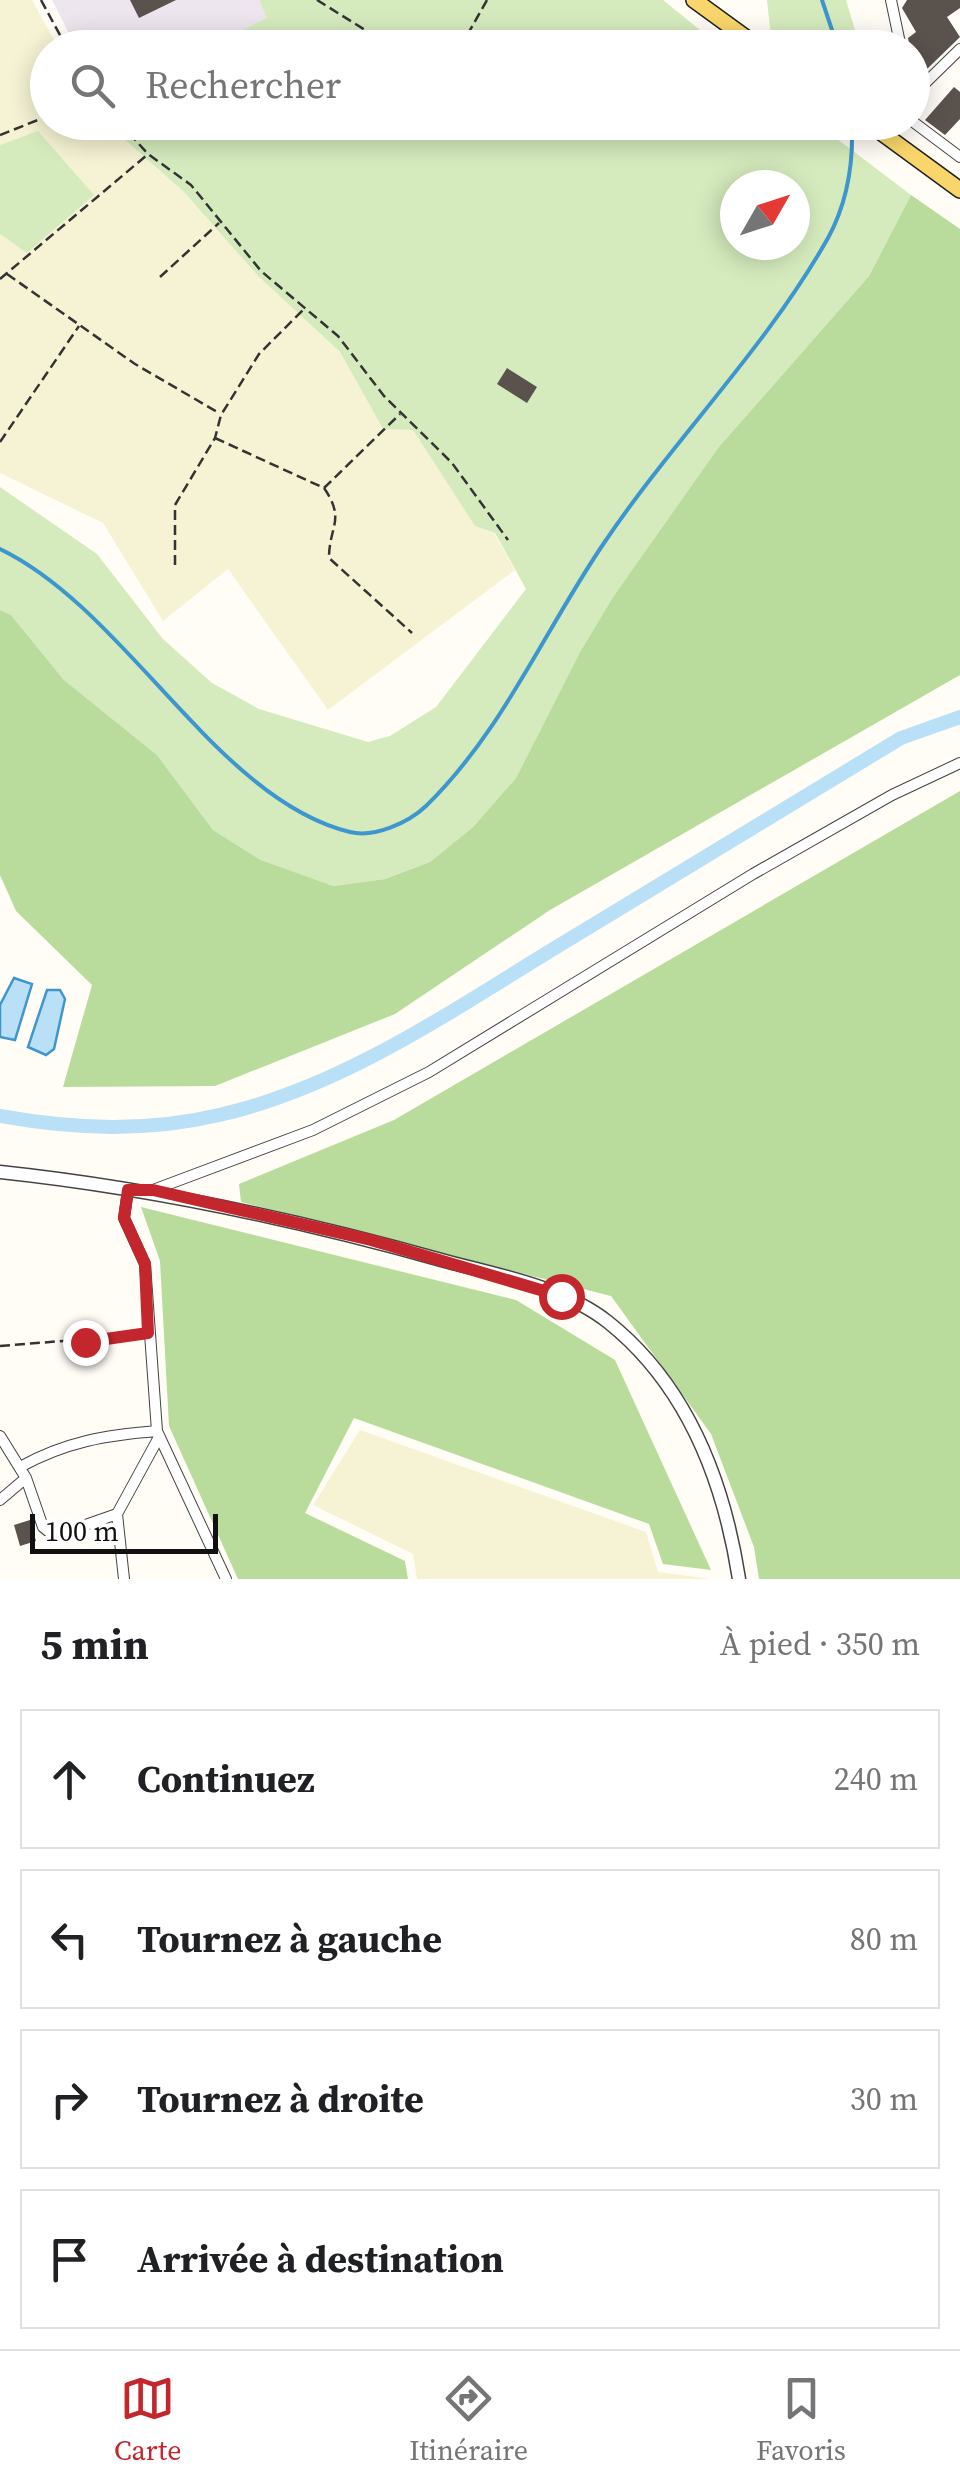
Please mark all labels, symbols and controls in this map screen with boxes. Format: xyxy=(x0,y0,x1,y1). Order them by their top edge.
search box xyxy=(30,30,930,140)
icon: search xyxy=(65,58,120,113)
text: Rechercher xyxy=(145,59,341,111)
north arrow xyxy=(720,170,810,260)
route start xyxy=(539,1274,585,1320)
route end xyxy=(63,1320,109,1366)
scale bar xyxy=(30,1509,218,1554)
text: 100 m xyxy=(45,1512,119,1550)
text: 5 min xyxy=(40,1615,149,1673)
text: À pied · 350 m xyxy=(720,1622,920,1666)
icon: ahead xyxy=(42,1752,97,1807)
text: Continuez xyxy=(137,1753,315,1805)
text: 240 m xyxy=(834,1757,918,1801)
icon: left xyxy=(42,1912,97,1967)
text: Tournez à gauche xyxy=(137,1913,442,1965)
text: 80 m xyxy=(850,1917,918,1961)
icon: right xyxy=(42,2072,97,2127)
text: Tournez à droite xyxy=(137,2073,424,2125)
text: 30 m xyxy=(850,2077,918,2121)
icon: arrive xyxy=(42,2232,97,2287)
text: Arrivée à destination xyxy=(137,2233,504,2285)
tab: Carte xyxy=(114,2371,181,2469)
tab: Itinéraire xyxy=(409,2371,528,2469)
tab: Favoris xyxy=(756,2371,846,2469)

